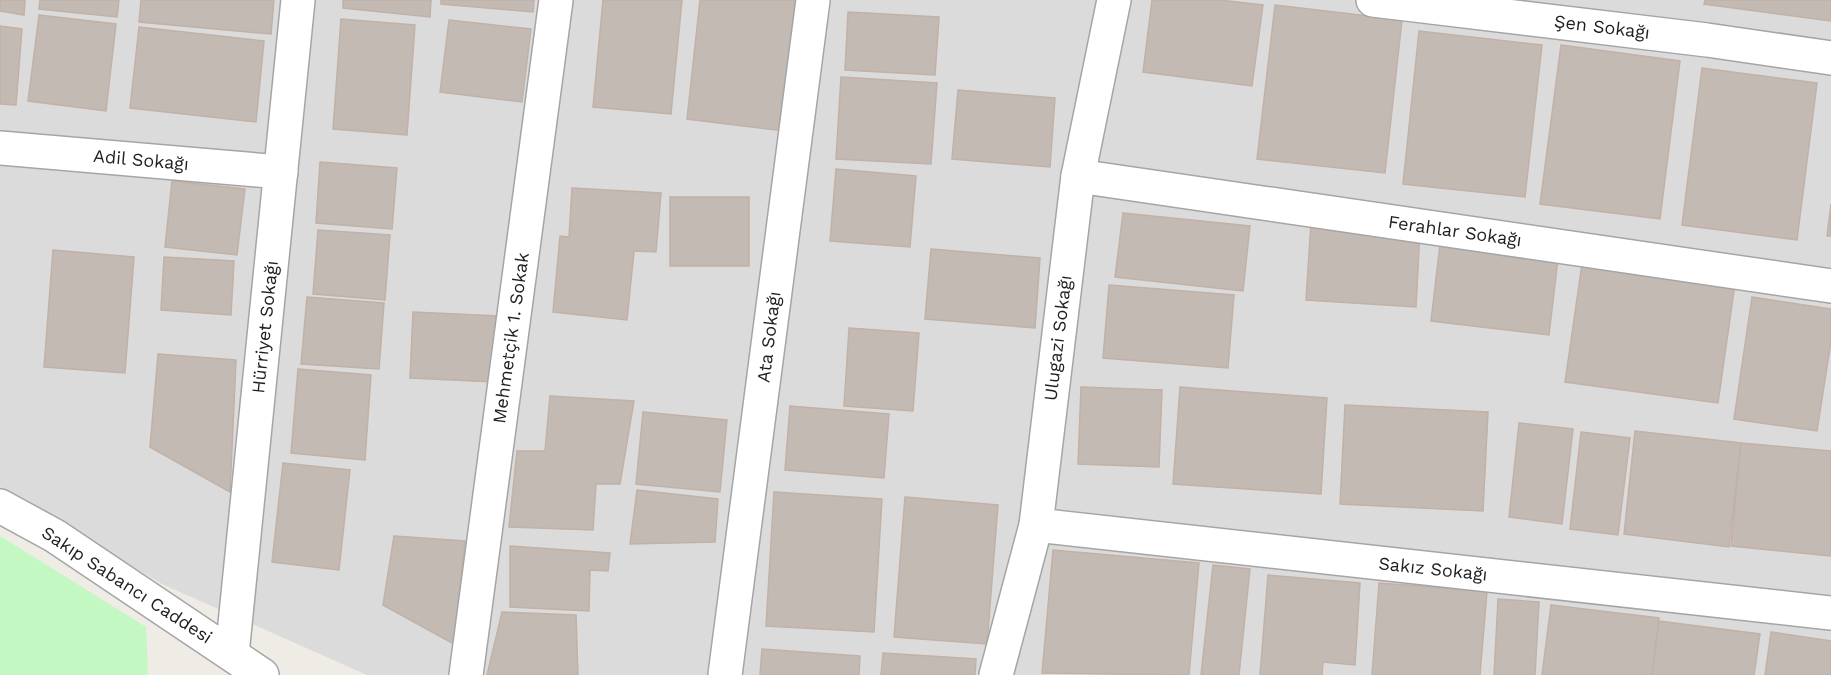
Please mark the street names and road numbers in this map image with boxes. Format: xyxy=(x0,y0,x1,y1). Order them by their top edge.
street label: Şen Sokağı xyxy=(1553,10,1651,43)
street label: Adil Sokağı xyxy=(92,145,190,174)
street label: Ferahlar Sokağı xyxy=(1387,211,1523,250)
street label: Mehmetçik 1. Sokak xyxy=(488,251,533,425)
street label: Hürriyet Sokağı xyxy=(247,259,282,395)
street label: Ulugazi Sokağı xyxy=(1039,274,1076,402)
street label: Ata Sokağı xyxy=(752,290,785,384)
street label: Sakıp Sabancı Caddesi xyxy=(38,522,216,648)
street label: Sakız Sokağı xyxy=(1378,552,1488,585)

